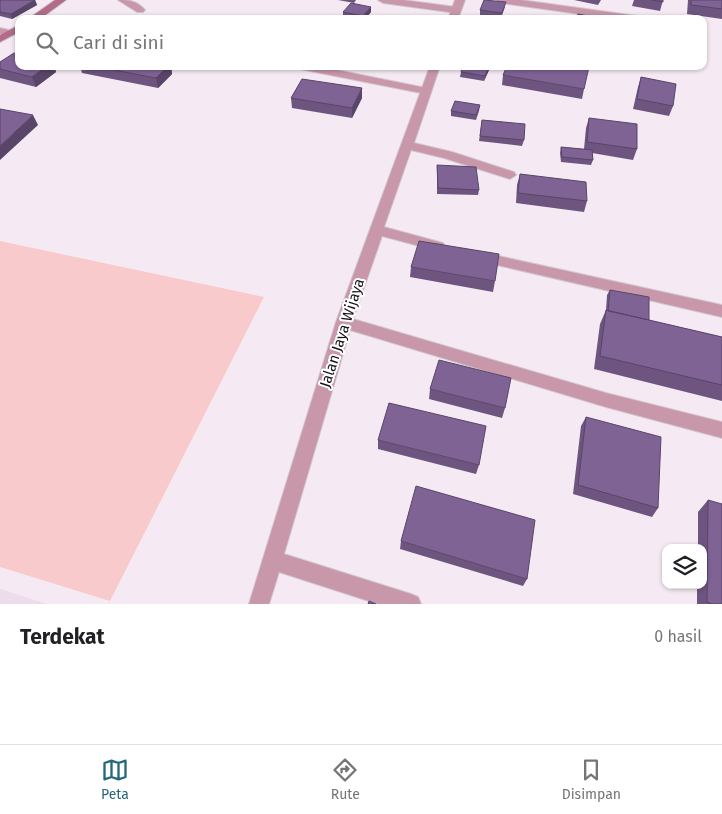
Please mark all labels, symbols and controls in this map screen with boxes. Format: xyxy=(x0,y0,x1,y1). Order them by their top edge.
search box xyxy=(15,15,707,70)
icon: search xyxy=(33,29,61,57)
text: Cari di sini xyxy=(73,31,164,54)
street label: Jalan Jaya Wijaya xyxy=(316,276,368,390)
map controls xyxy=(662,544,707,589)
button: layers xyxy=(662,544,707,589)
text: Terdekat xyxy=(20,624,105,650)
text: 0 hasil xyxy=(654,627,702,646)
tab: Peta xyxy=(101,756,129,803)
tab: Rute xyxy=(331,756,360,803)
tab: Disimpan xyxy=(562,756,621,803)

